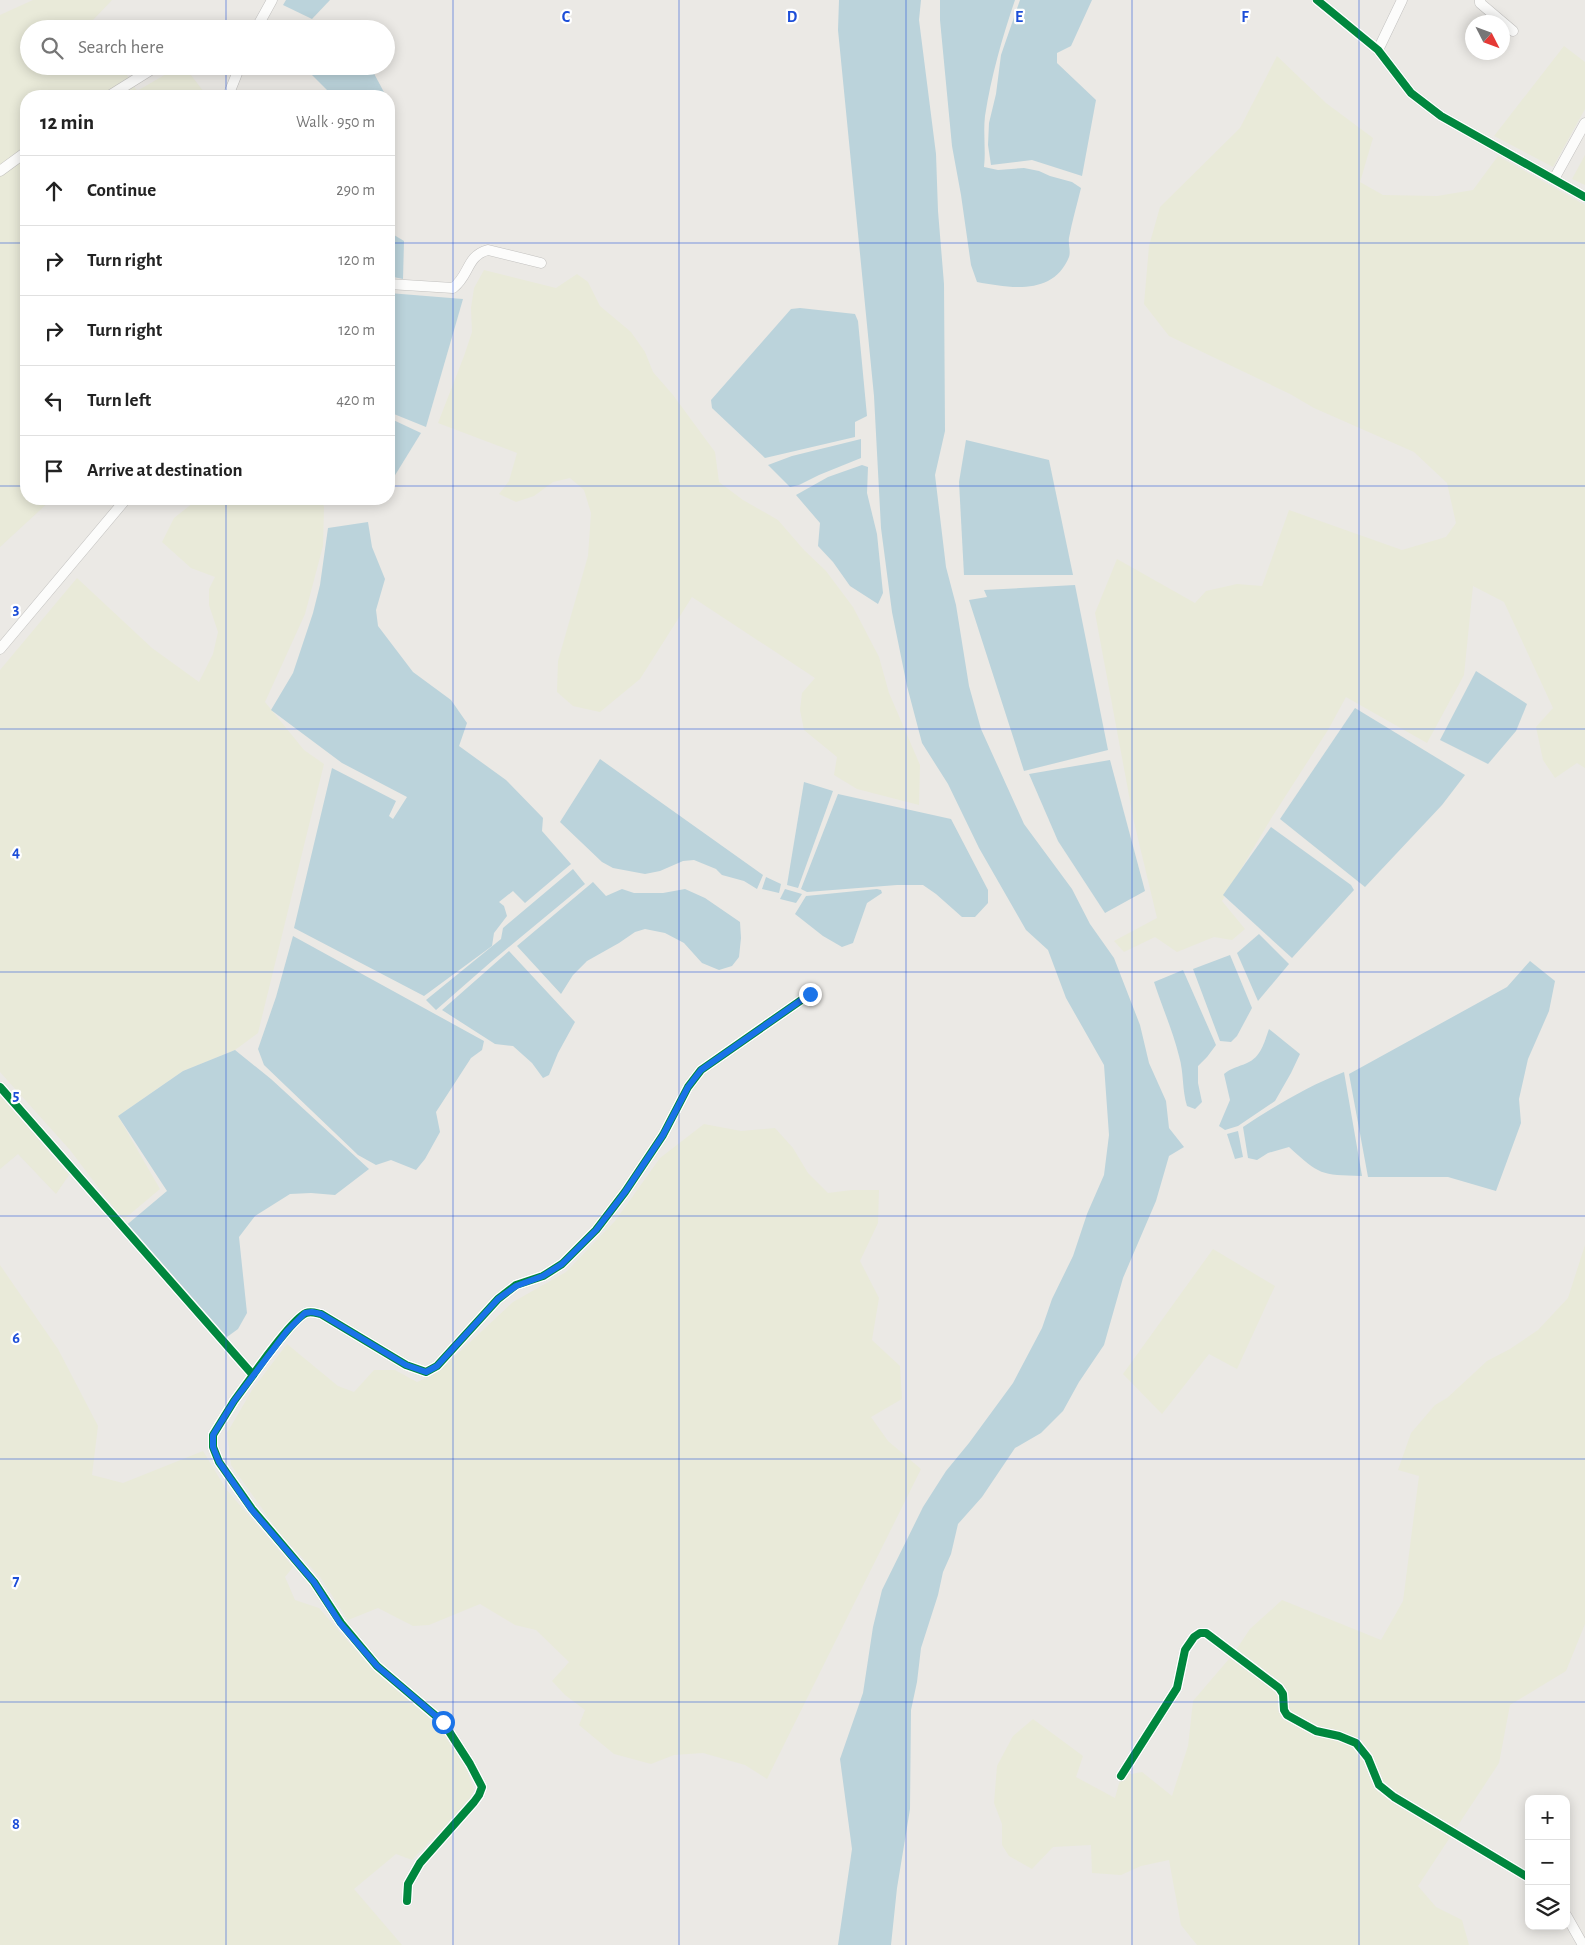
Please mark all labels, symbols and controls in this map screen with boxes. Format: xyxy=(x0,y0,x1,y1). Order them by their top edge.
text: C xyxy=(562,9,571,25)
text: D xyxy=(787,9,798,25)
text: E xyxy=(1015,9,1023,25)
text: F xyxy=(1241,9,1249,25)
north arrow xyxy=(1465,15,1510,60)
search box xyxy=(20,20,395,75)
icon: search xyxy=(38,34,66,62)
text: Search here xyxy=(78,38,164,57)
text: 12 min xyxy=(40,112,94,133)
text: Walk · 950 m xyxy=(296,114,375,130)
icon: ahead xyxy=(40,177,68,205)
text: Continue xyxy=(87,181,156,200)
text: 290 m xyxy=(336,182,375,198)
icon: right xyxy=(40,247,68,275)
text: Turn right xyxy=(87,251,162,270)
text: 120 m xyxy=(338,252,375,268)
icon: right xyxy=(40,317,68,345)
text: Turn right xyxy=(87,321,162,340)
text: 120 m xyxy=(338,322,375,338)
icon: left xyxy=(40,387,68,415)
text: Turn left xyxy=(87,391,151,410)
text: 420 m xyxy=(336,392,375,408)
icon: arrive xyxy=(40,457,68,485)
text: Arrive at destination xyxy=(87,461,243,480)
text: 3 xyxy=(13,601,20,617)
text: 4 xyxy=(12,844,20,860)
route end xyxy=(799,983,822,1006)
text: 5 xyxy=(13,1087,20,1103)
text: 6 xyxy=(12,1330,20,1346)
text: 7 xyxy=(13,1573,20,1589)
route start xyxy=(432,1711,455,1734)
map controls xyxy=(1525,1795,1570,1930)
button: + xyxy=(1525,1795,1570,1840)
text: 8 xyxy=(12,1816,20,1832)
button: − xyxy=(1525,1840,1570,1885)
button: layers xyxy=(1525,1885,1570,1930)

